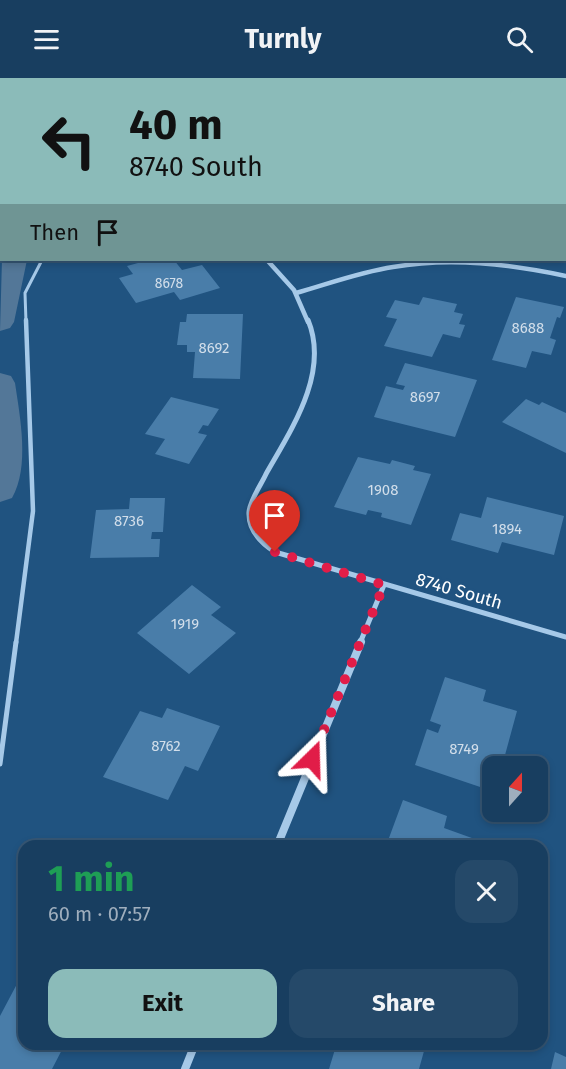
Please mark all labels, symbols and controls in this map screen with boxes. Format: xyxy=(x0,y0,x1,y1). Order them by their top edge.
icon: menu xyxy=(30,23,63,56)
text: Turnly xyxy=(244,23,322,55)
icon: search xyxy=(503,23,536,56)
text: 40 m xyxy=(129,100,223,150)
icon: left xyxy=(30,102,108,180)
text: 8740 South xyxy=(129,151,263,183)
icon: arrive xyxy=(91,216,124,249)
text: Then xyxy=(30,219,79,246)
house number: 8678 xyxy=(155,275,184,292)
house number: 8688 xyxy=(512,319,544,337)
house number: 8692 xyxy=(198,339,230,357)
house number: 8697 xyxy=(410,388,441,406)
house number: 1908 xyxy=(367,481,399,499)
pin xyxy=(249,490,300,552)
icon: arrive xyxy=(258,499,291,532)
house number: 8736 xyxy=(114,512,144,530)
house number: 1894 xyxy=(492,520,522,538)
street label: 8740 South xyxy=(413,568,505,614)
house number: 1919 xyxy=(171,615,199,633)
position arrow xyxy=(280,727,344,791)
house number: 8762 xyxy=(151,737,181,755)
house number: 8749 xyxy=(449,740,479,758)
north arrow xyxy=(482,756,548,822)
map controls xyxy=(482,756,548,822)
text: 1 min xyxy=(48,857,135,901)
button: close xyxy=(455,860,518,923)
text: 60 m · 07:57 xyxy=(48,902,151,926)
button: Exit xyxy=(48,969,277,1038)
button: Share xyxy=(289,969,518,1038)

